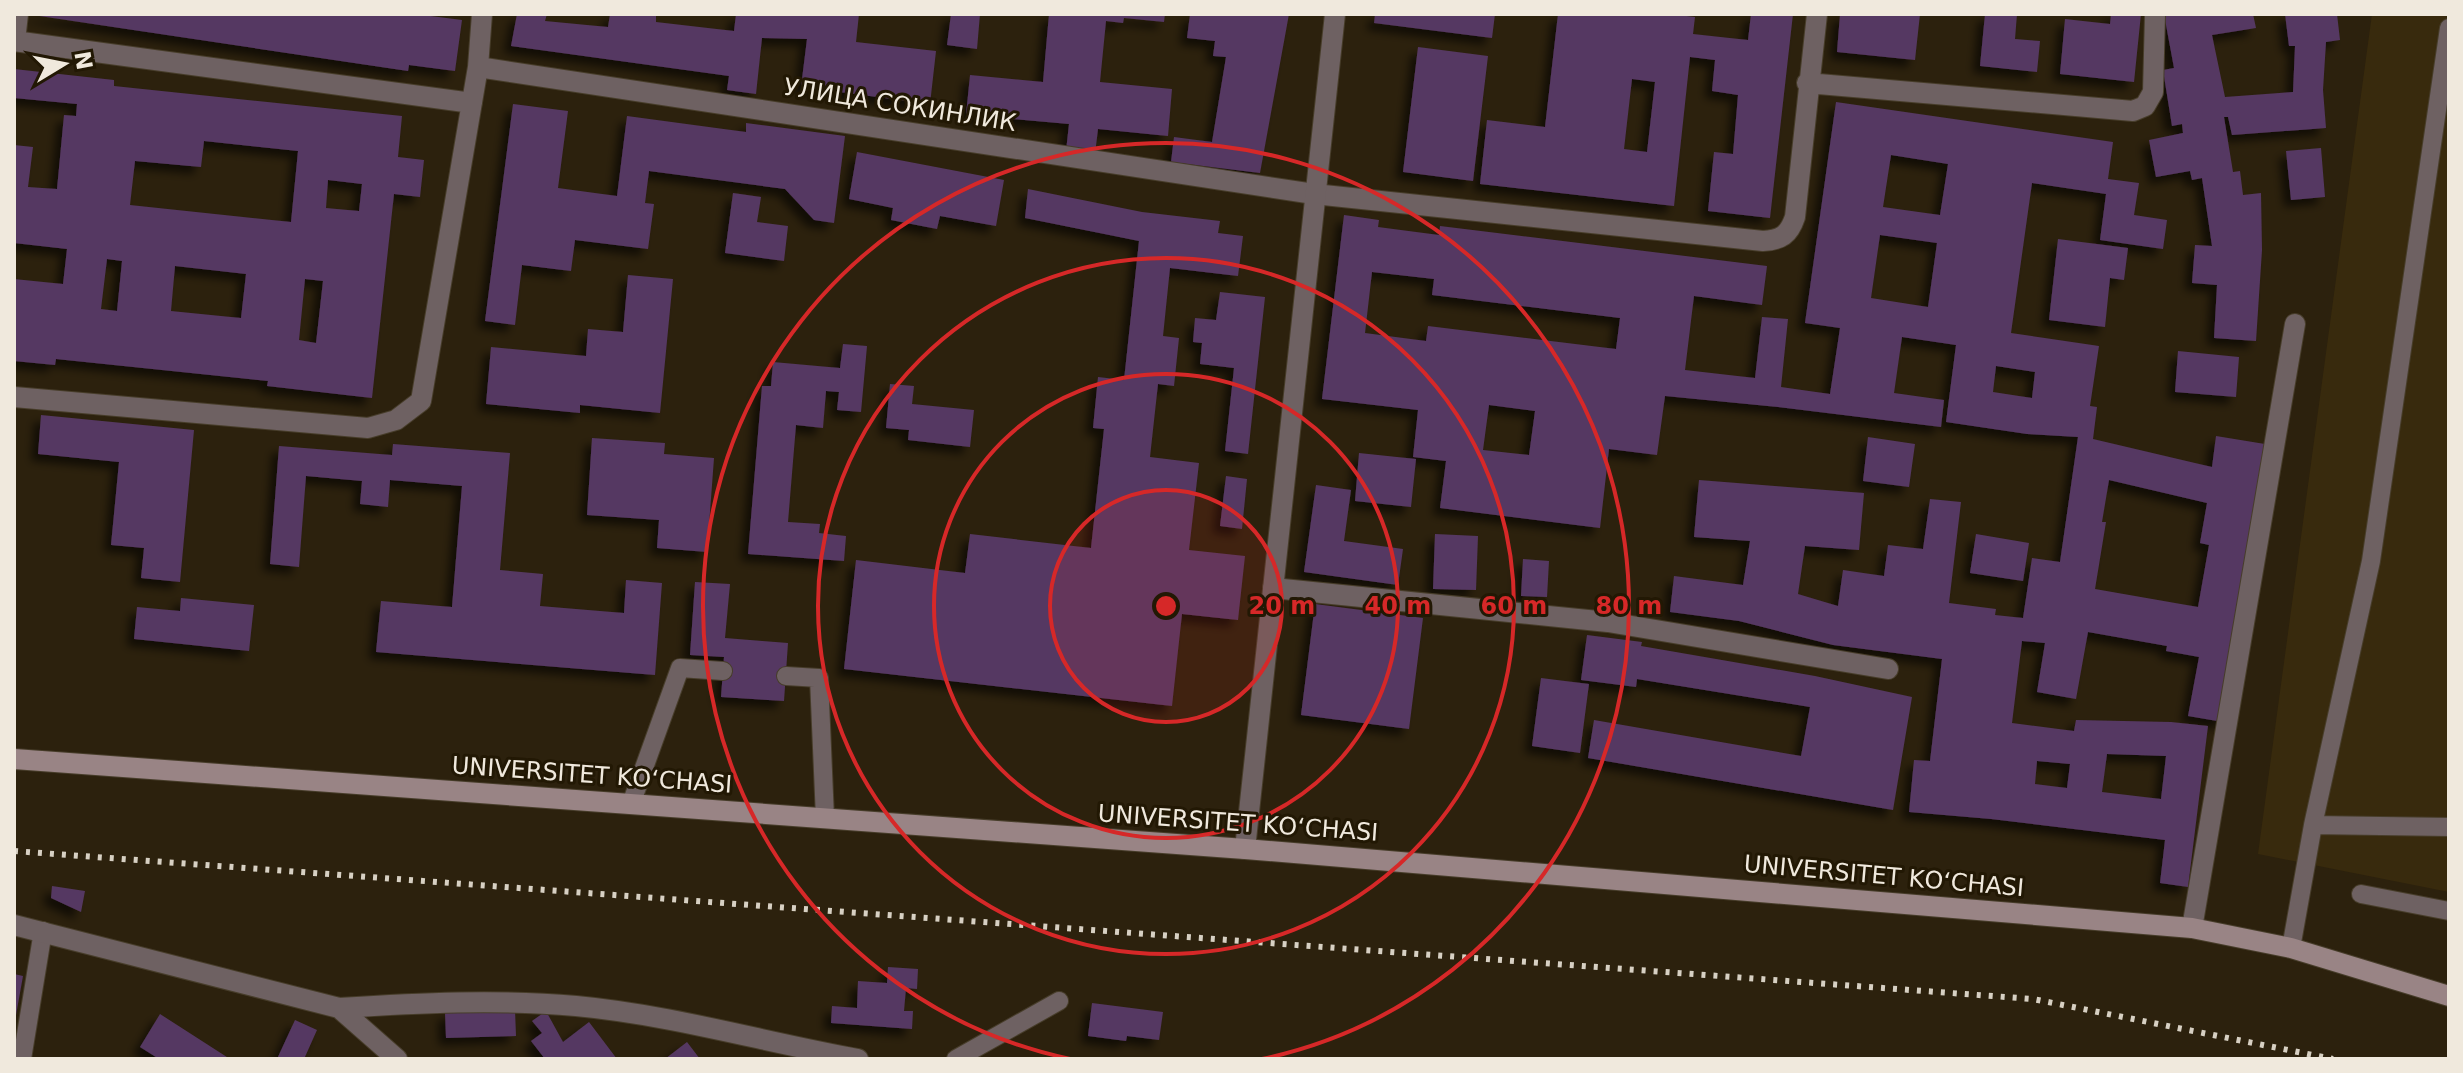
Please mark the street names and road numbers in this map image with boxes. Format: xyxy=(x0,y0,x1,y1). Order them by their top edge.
street label: УЛИЦА СОКИНЛИК xyxy=(782,73,1018,137)
street label: UNIVERSITET KО‘CHASI xyxy=(451,751,733,799)
street label: UNIVERSITET KО‘CHASI xyxy=(1097,799,1379,847)
street label: UNIVERSITET KО‘CHASI xyxy=(1743,850,2025,902)

